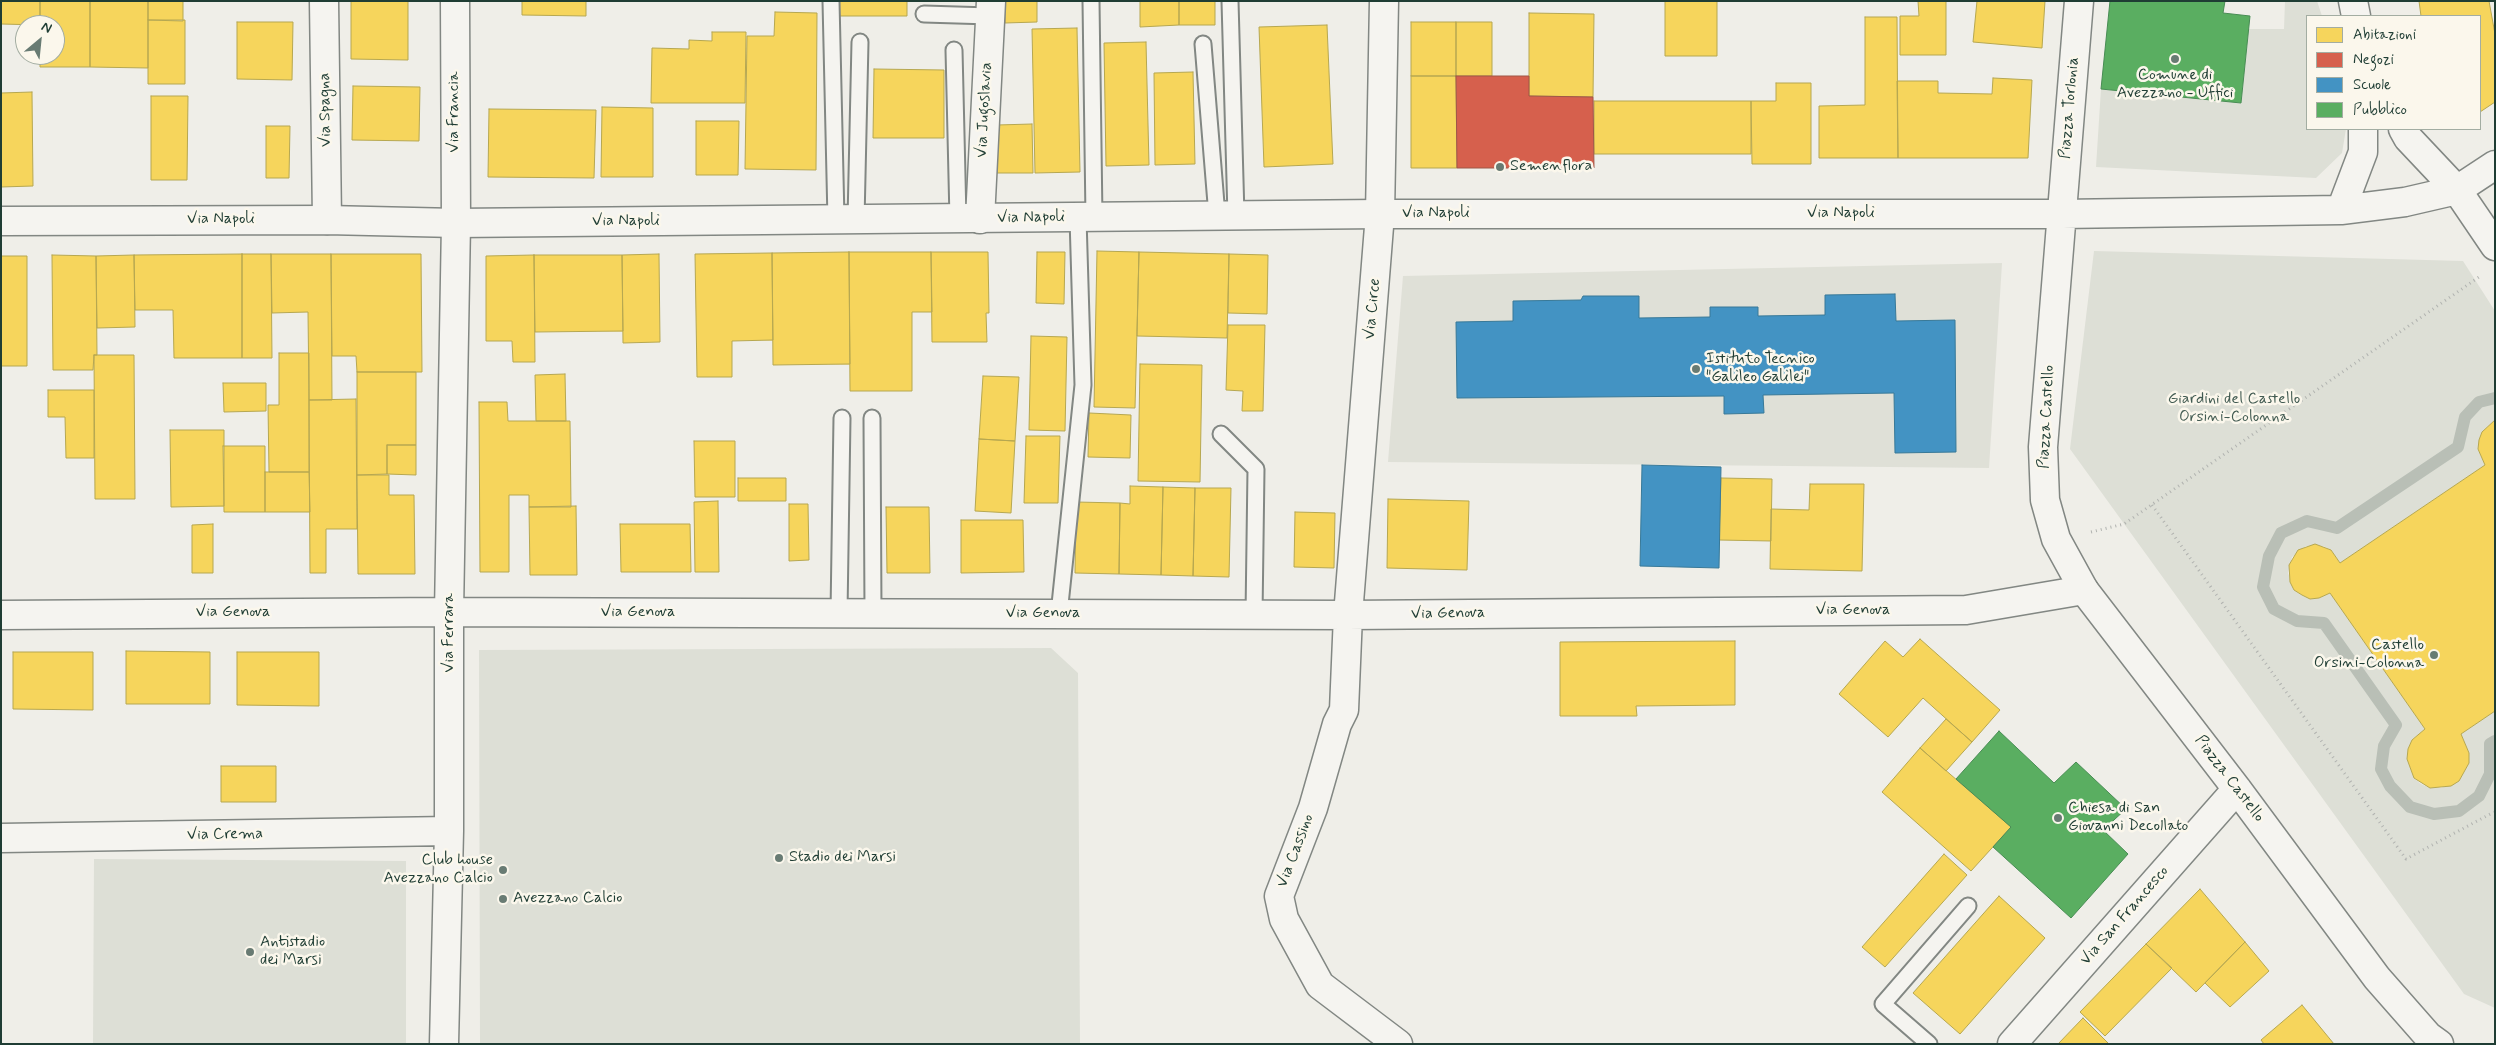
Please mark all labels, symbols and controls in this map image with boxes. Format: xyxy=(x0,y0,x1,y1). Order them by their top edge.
north arrow xyxy=(15,15,65,65)
legend xyxy=(2306,15,2481,130)
text: N xyxy=(38,17,55,38)
text: Abitazioni xyxy=(2353,25,2416,45)
text: Negozi xyxy=(2353,50,2394,70)
marker: Comune di Avezzano - Uffici xyxy=(2169,53,2181,65)
street label: Piazza Torlonia xyxy=(2056,56,2084,160)
street label: Via Jugoslavia xyxy=(973,62,997,158)
place label: Comune di Avezzano - Uffici xyxy=(2117,66,2233,104)
street label: Via Francia xyxy=(445,71,465,153)
street label: Via Spagna xyxy=(316,73,336,147)
text: Scuole xyxy=(2353,75,2391,95)
text: Pubblico xyxy=(2353,100,2407,120)
place label: Semenflora xyxy=(1510,157,1592,177)
marker: Semenflora xyxy=(1494,161,1506,173)
street label: Via Napoli xyxy=(1402,204,1470,224)
street label: Via Napoli xyxy=(1807,204,1875,224)
street label: Via Napoli xyxy=(997,208,1065,228)
street label: Via Napoli xyxy=(187,210,255,230)
street label: Via Napoli xyxy=(592,212,660,232)
street label: Via Circe xyxy=(1361,278,1385,340)
place label: Istituto Tecnico "Galileo Galilei" xyxy=(1706,350,1815,388)
marker: Istituto Tecnico "Galileo Galilei" xyxy=(1690,363,1702,375)
street label: Piazza Castello xyxy=(2035,365,2059,469)
park label: Giardini del Castello Orsini-Colonna xyxy=(2168,390,2300,428)
street label: Via Ferrara xyxy=(440,593,460,673)
street label: Via Genova xyxy=(1816,601,1890,621)
street label: Via Genova xyxy=(196,603,270,623)
street label: Via Genova xyxy=(601,603,675,623)
street label: Via Genova xyxy=(1006,604,1080,624)
street label: Via Genova xyxy=(1411,604,1485,624)
place label: Castello Orsini-Colonna xyxy=(2314,636,2424,674)
marker: Castello Orsini-Colonna xyxy=(2428,649,2440,661)
street label: Piazza Castello xyxy=(2190,732,2268,826)
place label: Chiesa di San Giovanni Decollato xyxy=(2068,799,2188,837)
street label: Via Cassino xyxy=(1273,812,1319,890)
marker: Chiesa di San Giovanni Decollato xyxy=(2052,812,2064,824)
street label: Via Crema xyxy=(187,825,263,845)
place label: Stadio dei Marsi xyxy=(789,848,896,868)
place label: Club house Avezzano Calcio xyxy=(384,851,493,889)
marker: Stadio dei Marsi xyxy=(773,852,785,864)
street label: Via San Francesco xyxy=(2077,862,2173,970)
marker: Club house Avezzano Calcio xyxy=(497,864,509,876)
place label: Avezzano Calcio xyxy=(513,889,622,909)
marker: Avezzano Calcio xyxy=(497,893,509,905)
place label: Antistadio dei Marsi xyxy=(260,933,325,971)
marker: Antistadio dei Marsi xyxy=(244,946,256,958)

